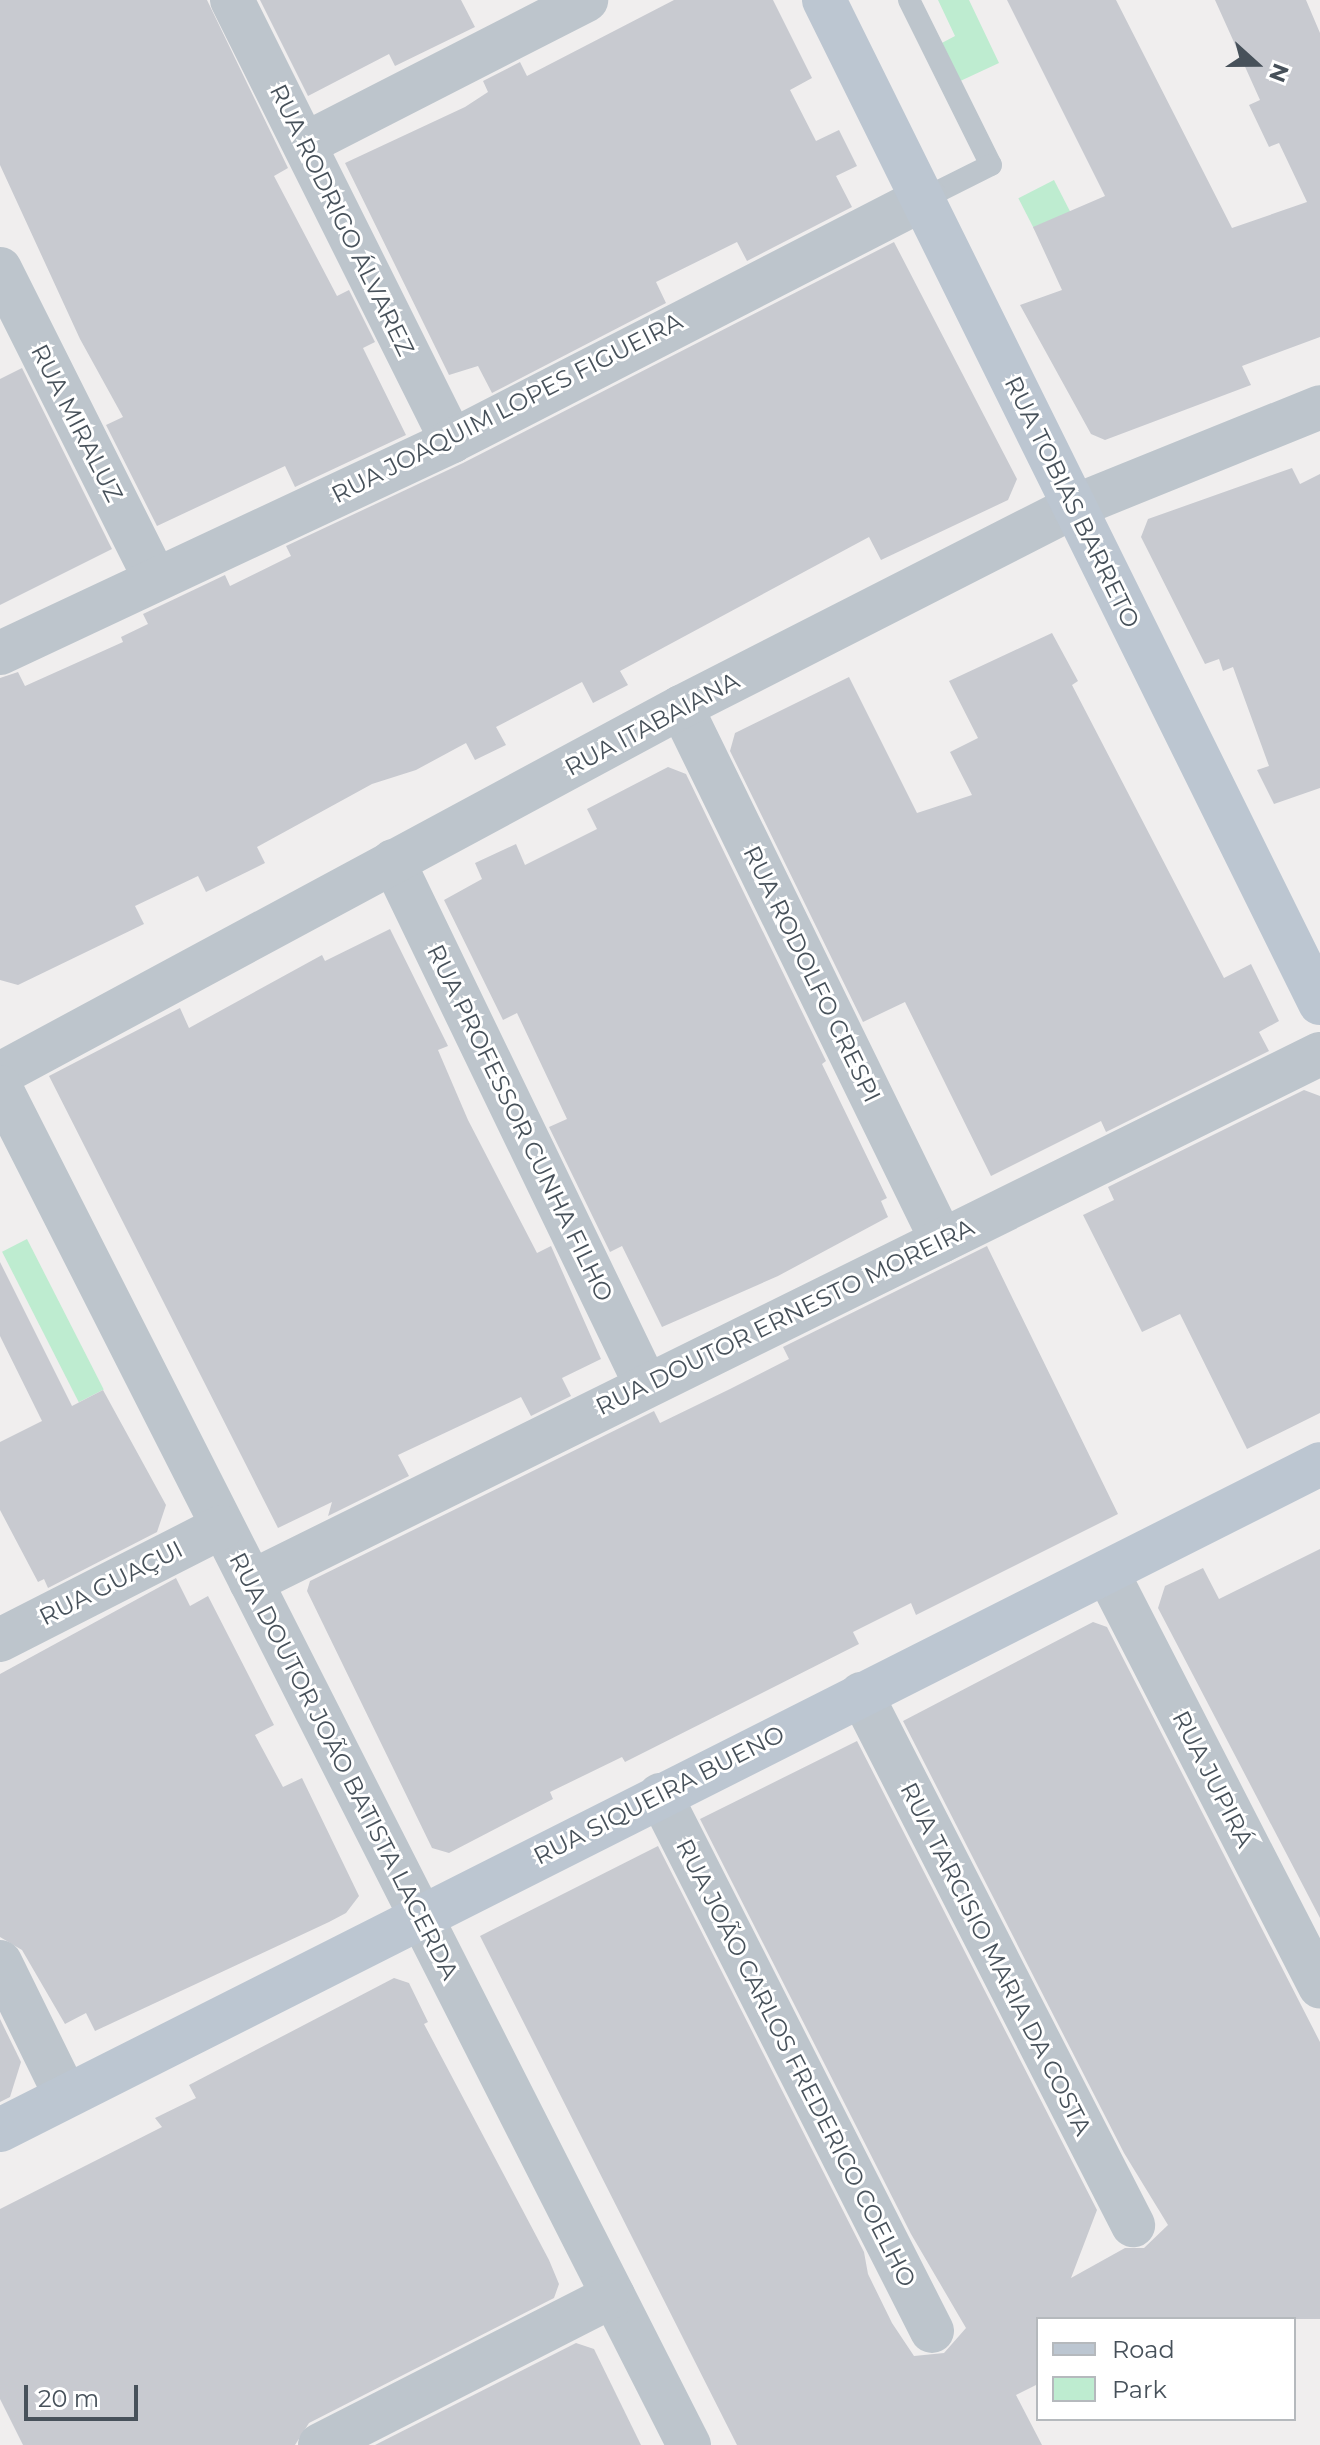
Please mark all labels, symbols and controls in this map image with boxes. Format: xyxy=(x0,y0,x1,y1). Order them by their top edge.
north arrow xyxy=(1216,24,1296,104)
text: N xyxy=(1263,60,1295,86)
street label: RUA RODRIGO ÁLVAREZ xyxy=(264,80,420,360)
street label: RUA JOAQUIM LOPES FIGUEIRA xyxy=(327,307,687,509)
street label: RUA MIRALUZ xyxy=(25,340,129,506)
street label: RUA TOBIAS BARRETO xyxy=(998,371,1146,633)
street label: RUA ITABAIANA xyxy=(560,666,744,782)
street label: RUA RODOLFO CRESPI xyxy=(737,841,887,1107)
street label: RUA PROFESSOR CUNHA FILHO xyxy=(421,940,619,1306)
street label: RUA DOUTOR ERNESTO MOREIRA xyxy=(591,1213,979,1421)
street label: RUA GUAÇUI xyxy=(35,1535,187,1631)
street label: RUA DOUTOR JOÃO BATISTA LACERDA xyxy=(223,1548,465,1984)
street label: RUA JUPIRÁ xyxy=(1166,1706,1260,1852)
street label: RUA SIQUEIRA BUENO xyxy=(529,1719,789,1871)
street label: RUA TARCISIO MARIA DA COSTA xyxy=(894,1778,1098,2140)
street label: RUA JOÃO CARLOS FREDERICO COELHO xyxy=(670,1834,922,2292)
legend xyxy=(1036,2317,1296,2421)
text: Road xyxy=(1112,2335,1175,2364)
scale bar xyxy=(28,2369,142,2419)
text: Park xyxy=(1112,2375,1167,2404)
text: 20 m xyxy=(38,2384,99,2413)

